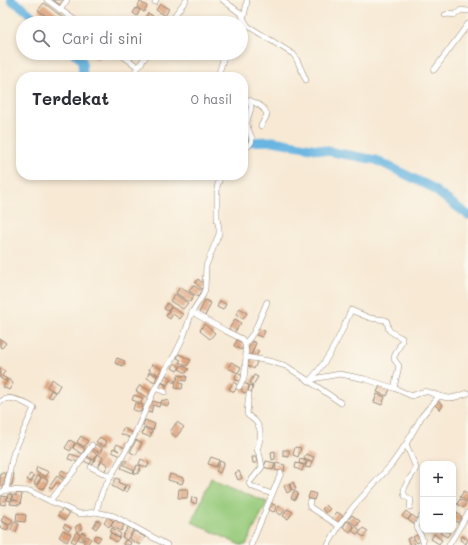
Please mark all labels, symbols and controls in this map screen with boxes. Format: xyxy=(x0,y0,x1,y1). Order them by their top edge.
search box xyxy=(16,16,248,60)
icon: search xyxy=(30,27,52,49)
text: Cari di sini xyxy=(62,28,143,48)
text: Terdekat xyxy=(32,87,109,109)
text: 0 hasil xyxy=(191,90,232,107)
map controls xyxy=(420,461,456,533)
button: + xyxy=(420,461,456,497)
button: − xyxy=(420,497,456,533)

